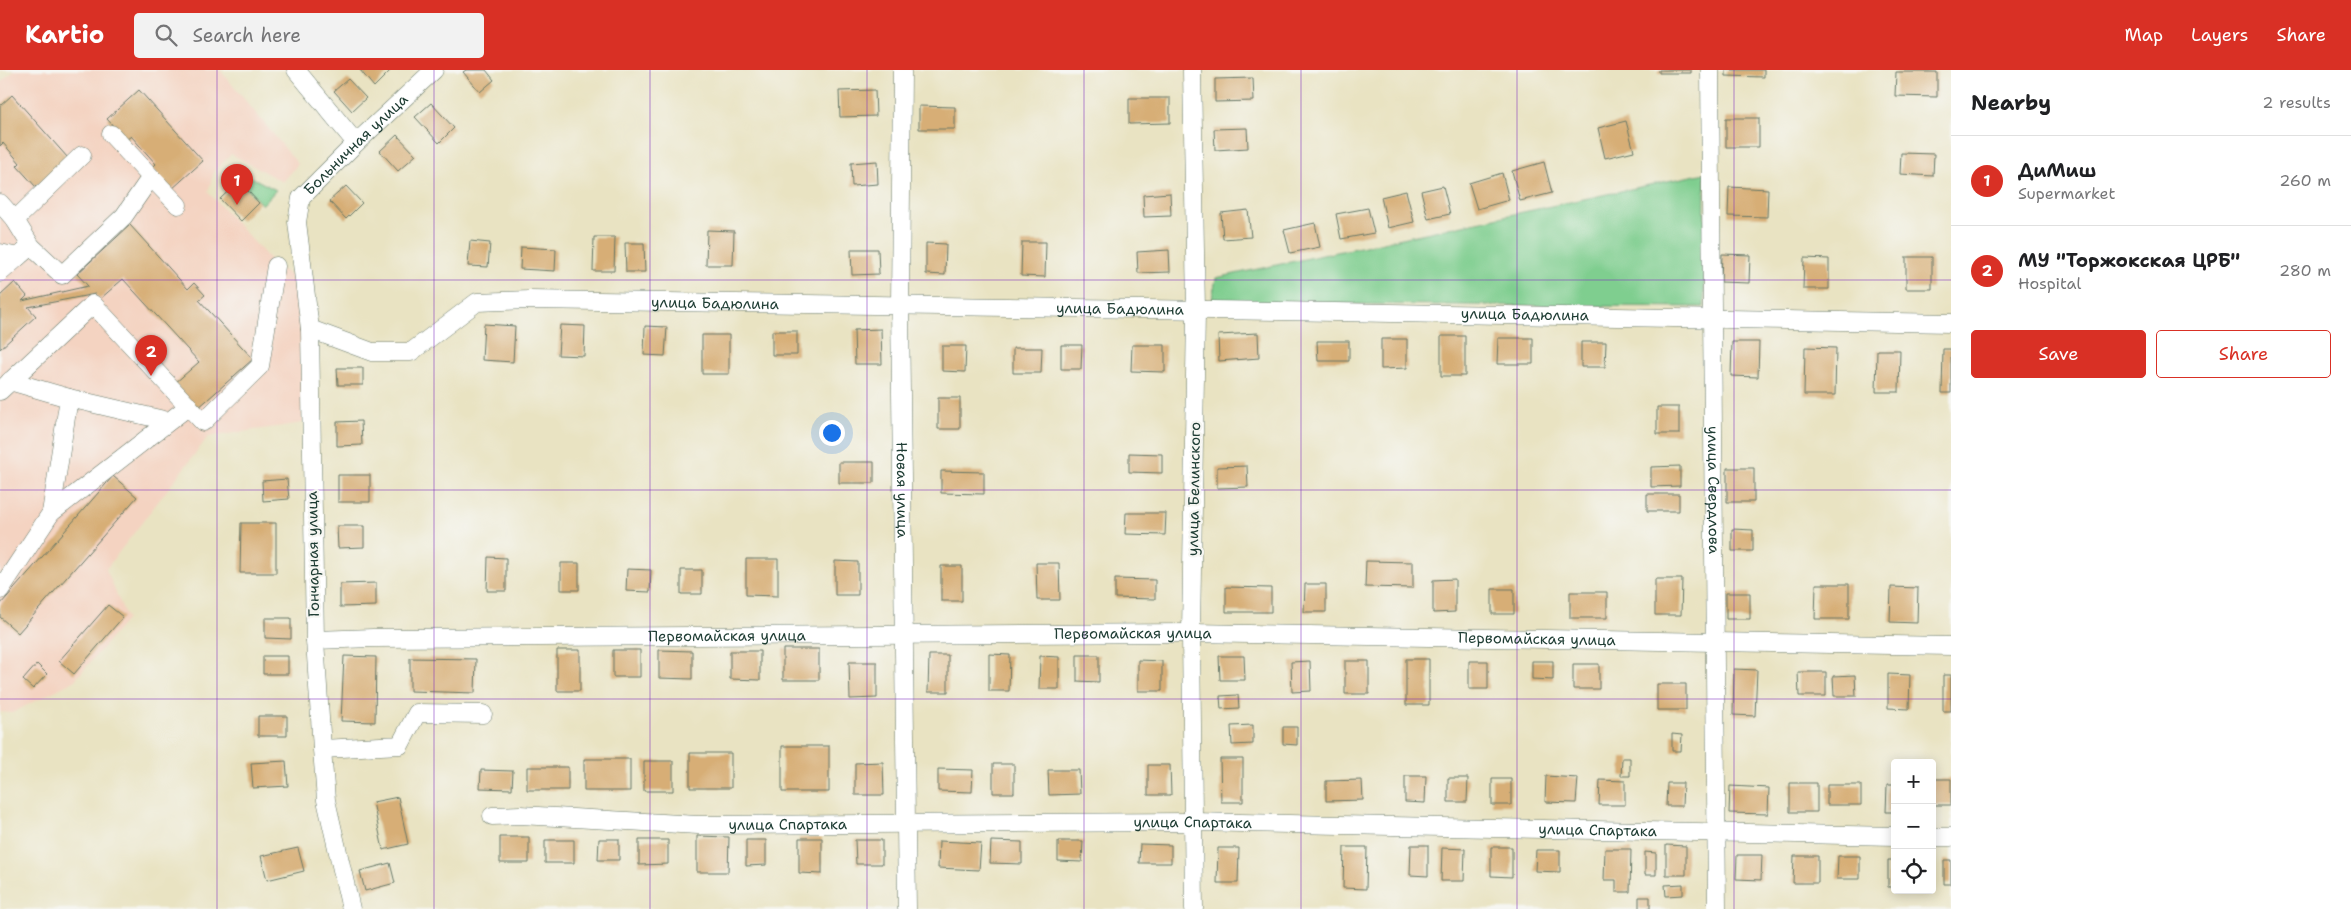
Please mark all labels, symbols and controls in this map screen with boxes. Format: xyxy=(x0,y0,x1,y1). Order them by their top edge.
search box xyxy=(134,13,484,58)
text: Kartio xyxy=(25,19,104,51)
icon: search xyxy=(152,21,180,49)
text: Search here xyxy=(192,23,301,48)
text: Map xyxy=(2125,23,2163,47)
text: Layers xyxy=(2191,23,2248,47)
text: Share xyxy=(2276,23,2326,47)
street label: Больничная улица xyxy=(299,89,413,200)
text: Nearby xyxy=(1971,89,2051,117)
text: 2 results xyxy=(2262,92,2331,113)
text: ДиМиш xyxy=(2018,158,2096,183)
pin: 1 xyxy=(221,164,253,205)
text: 1 xyxy=(1983,170,1991,191)
text: 260 m xyxy=(2279,170,2331,191)
text: Supermarket xyxy=(2018,183,2115,204)
text: МУ "Торжокская ЦРБ" xyxy=(2018,248,2240,273)
text: 2 xyxy=(1981,260,1993,281)
text: 280 m xyxy=(2279,260,2331,281)
text: Hospital xyxy=(2018,273,2081,294)
street label: улица Бадюлина xyxy=(651,292,780,314)
street label: улица Бадюлина xyxy=(1056,298,1185,320)
street label: улица Бадюлина xyxy=(1461,303,1590,326)
button: Save xyxy=(1971,330,2146,378)
button: Share xyxy=(2156,330,2331,378)
pin: 2 xyxy=(135,335,167,376)
your location xyxy=(819,420,845,446)
street label: улица Белинского xyxy=(1183,422,1205,556)
street label: улица Свердлова xyxy=(1703,426,1724,555)
street label: Новая улица xyxy=(892,442,913,539)
street label: Гончарная улица xyxy=(302,490,324,617)
street label: Первомайская улица xyxy=(1054,623,1213,644)
street label: Первомайская улица xyxy=(648,625,806,646)
street label: Первомайская улица xyxy=(1458,628,1617,650)
map controls xyxy=(1891,759,1936,894)
button: + xyxy=(1891,759,1936,804)
button: − xyxy=(1891,804,1936,849)
street label: улица Спартака xyxy=(1133,812,1253,833)
street label: улица Спартака xyxy=(728,814,848,835)
street label: улица Спартака xyxy=(1538,819,1658,841)
button: locate xyxy=(1891,849,1936,894)

